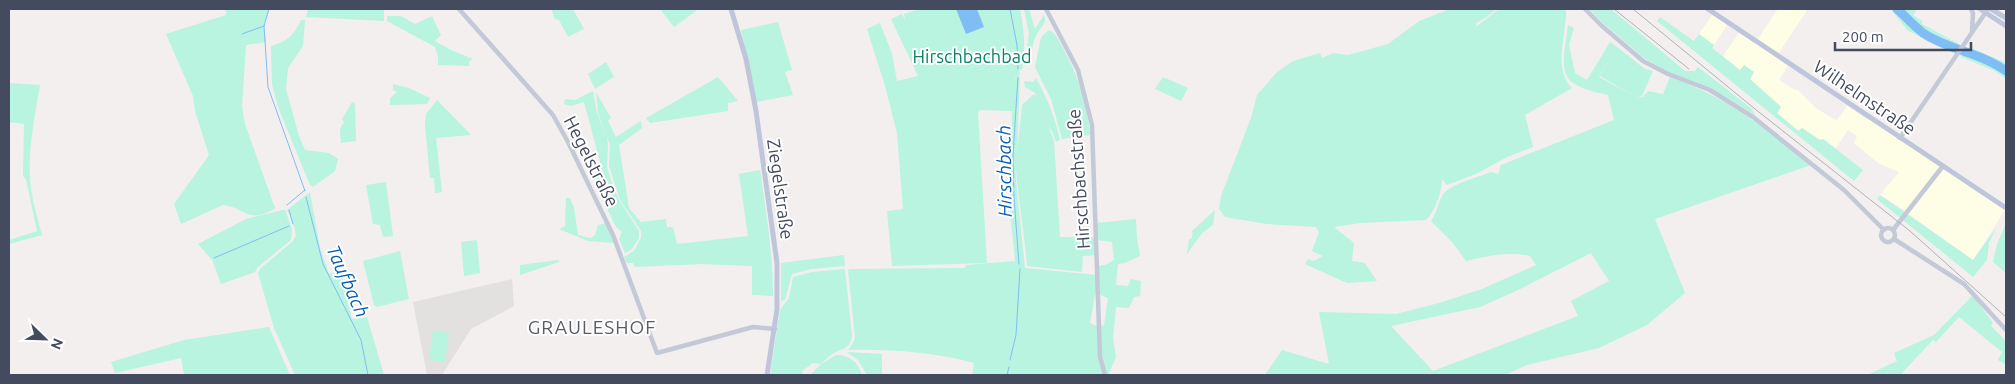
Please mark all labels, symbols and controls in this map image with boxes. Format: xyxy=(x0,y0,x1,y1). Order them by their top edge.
scale bar xyxy=(1835,20,1971,52)
text: 200 m xyxy=(1842,28,1884,45)
park label: Hirschbachbad xyxy=(913,46,1031,66)
street label: Wilhelmstraße xyxy=(1810,56,1920,138)
street label: Hirschbachstraße xyxy=(1063,108,1093,250)
street label: Hegelstraße xyxy=(561,112,623,210)
water label: Hirschbach xyxy=(992,125,1016,217)
street label: Ziegelstraße xyxy=(764,137,798,241)
water label: Taufbach xyxy=(322,242,374,320)
north arrow xyxy=(20,314,70,364)
district label: GRAULESHOF xyxy=(528,316,656,338)
text: N xyxy=(48,336,66,352)

